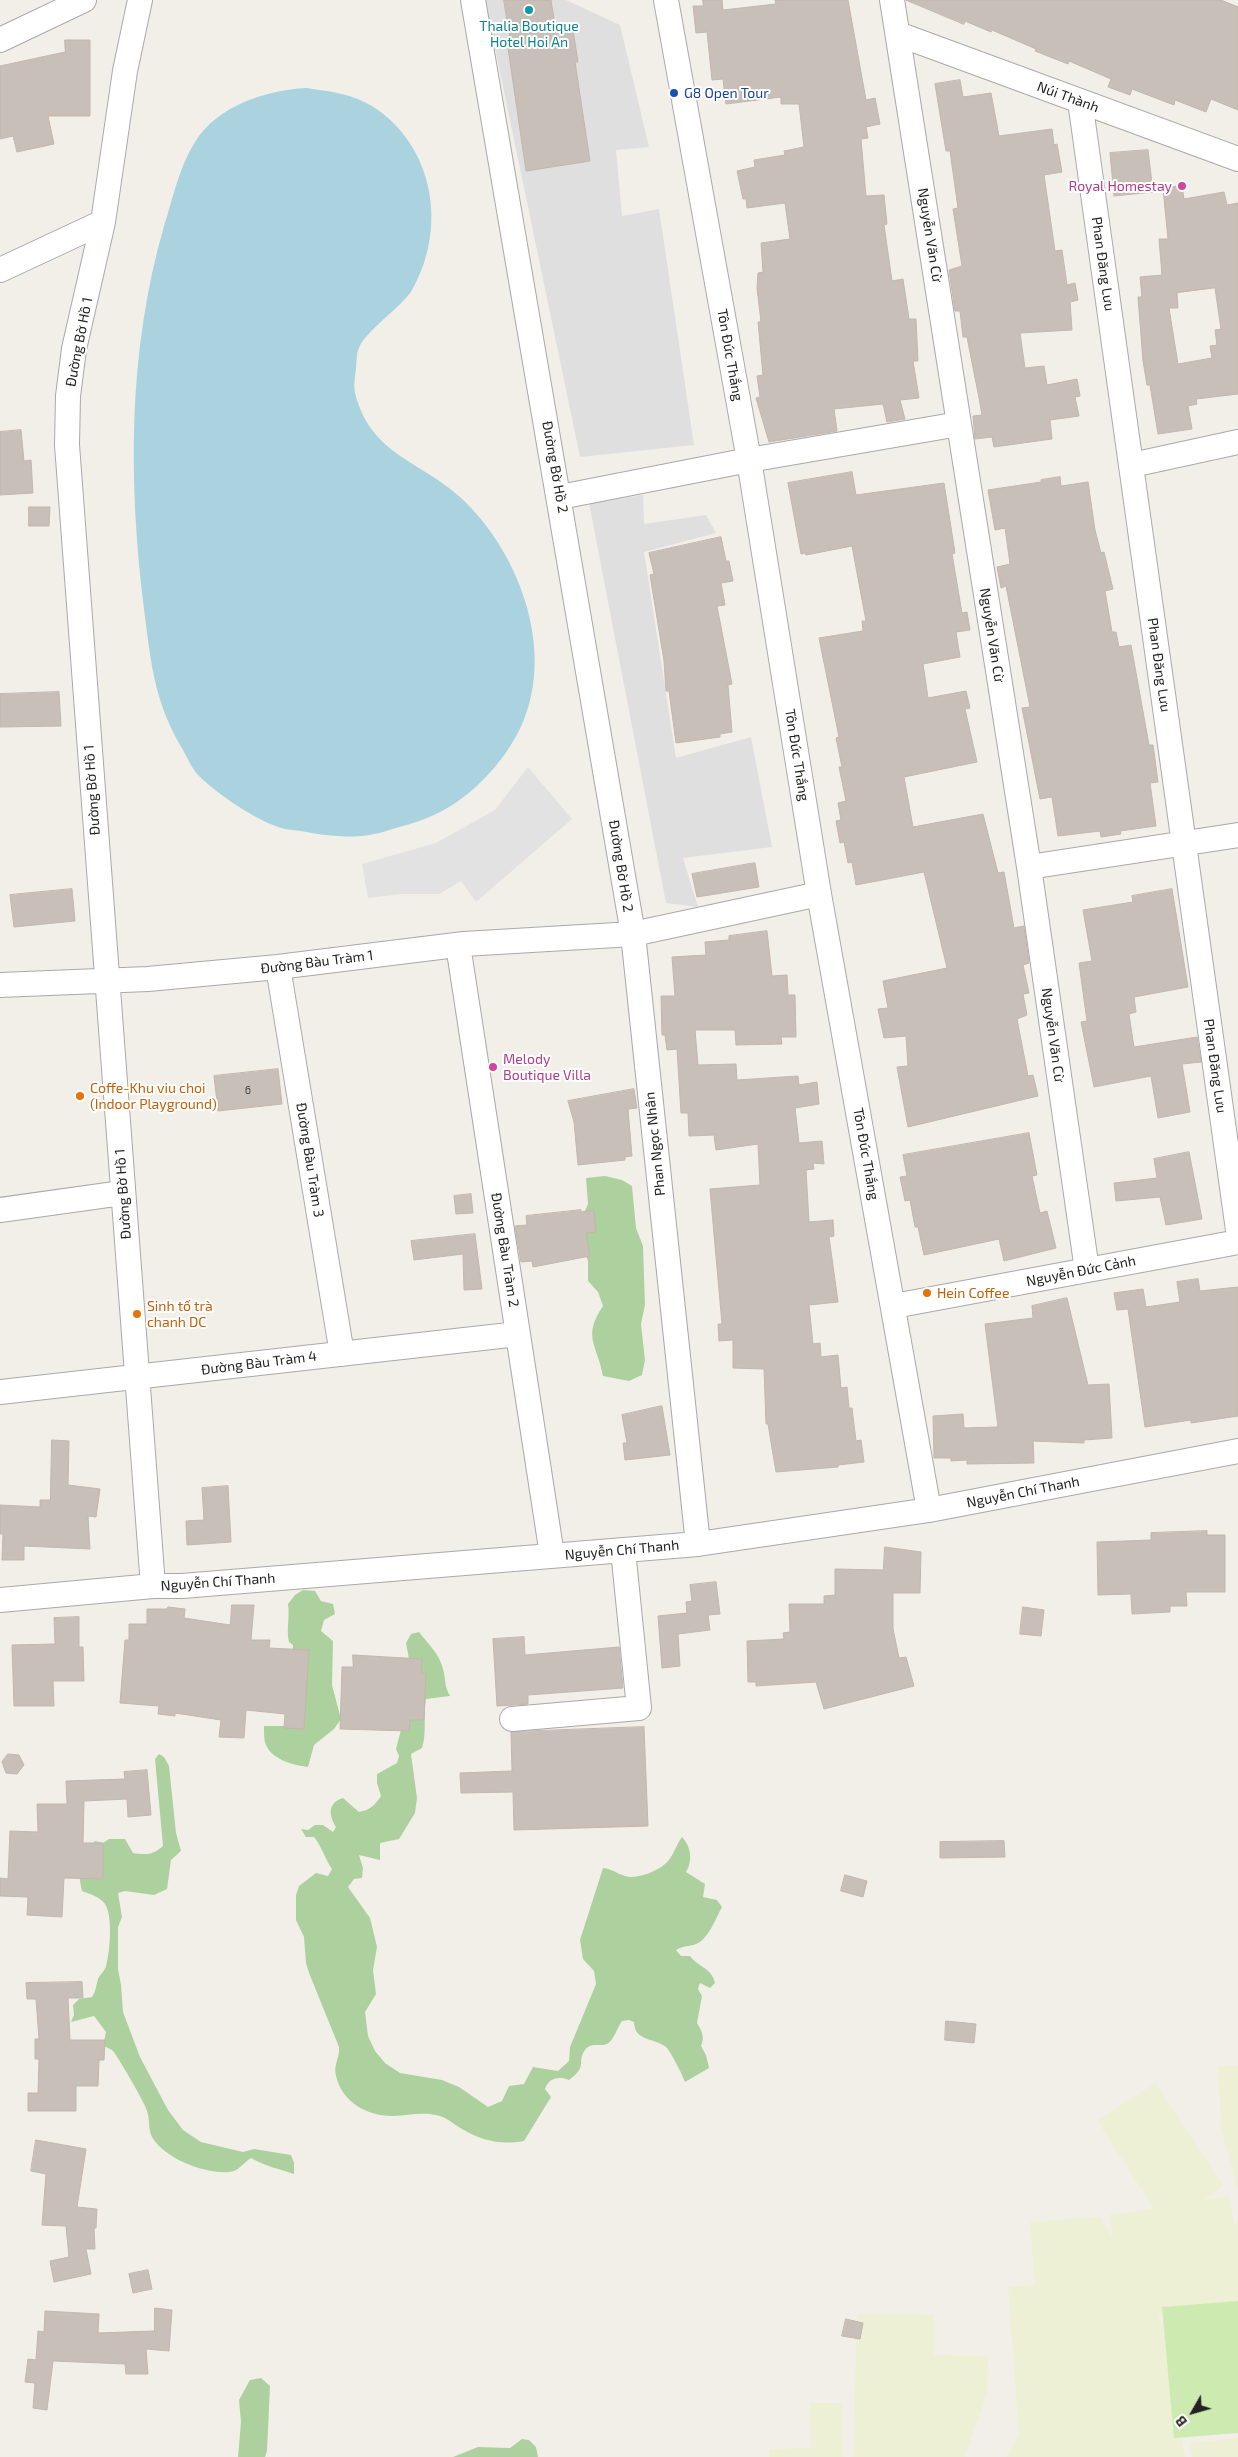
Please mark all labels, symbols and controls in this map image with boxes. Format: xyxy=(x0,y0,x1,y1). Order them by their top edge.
marker: Thalia Boutique Hotel Hoi An xyxy=(523,4,535,16)
place label: Thalia Boutique Hotel Hoi An xyxy=(479,18,579,50)
street label: Núi Thành xyxy=(1035,78,1101,116)
place label: G8 Open Tour xyxy=(684,85,769,101)
marker: G8 Open Tour xyxy=(668,87,680,99)
place label: Royal Homestay xyxy=(1069,178,1172,194)
marker: Royal Homestay xyxy=(1176,180,1188,192)
street label: Nguyễn Văn Cừ xyxy=(914,187,946,283)
street label: Phan Đăng Lưu xyxy=(1088,216,1118,312)
street label: Đường Bờ Hồ 1 xyxy=(62,296,96,388)
street label: Tôn Đức Thắng xyxy=(714,308,746,402)
street label: Đường Bờ Hồ 2 xyxy=(539,420,571,514)
street label: Nguyễn Văn Cừ xyxy=(976,587,1008,683)
street label: Phan Đăng Lưu xyxy=(1144,617,1174,713)
street label: Tôn Đức Thắng xyxy=(781,708,813,802)
street label: Đường Bờ Hồ 1 xyxy=(80,744,104,836)
street label: Đường Bờ Hồ 2 xyxy=(605,819,637,913)
street label: Đường Bàu Tràm 1 xyxy=(260,947,374,977)
street label: Nguyễn Văn Cừ xyxy=(1038,987,1068,1083)
street label: Phan Đăng Lưu xyxy=(1200,1018,1230,1114)
place label: Melody Boutique Villa xyxy=(503,1051,591,1084)
marker: Melody Boutique Villa xyxy=(487,1061,499,1073)
place label: Coffe-Khu viu choi (Indoor Playground) xyxy=(90,1080,217,1112)
house number: 6 xyxy=(245,1083,251,1097)
marker: Coffe-Khu viu choi (Indoor Playground) xyxy=(74,1090,86,1102)
street label: Phan Ngọc Nhân xyxy=(641,1091,669,1197)
street label: Đường Bàu Tràm 3 xyxy=(293,1102,327,1218)
street label: Tôn Đức Thắng xyxy=(850,1107,882,1201)
street label: Đường Bờ Hồ 1 xyxy=(111,1148,135,1240)
street label: Đường Bàu Tràm 2 xyxy=(488,1192,522,1308)
street label: Nguyễn Đức Cảnh xyxy=(1025,1252,1137,1290)
place label: Hein Coffee xyxy=(937,1285,1009,1301)
marker: Hein Coffee xyxy=(921,1287,933,1299)
place label: Sinh tố trà chanh DC xyxy=(147,1298,213,1330)
marker: Sinh tố trà chanh DC xyxy=(131,1308,143,1320)
street label: Đường Bàu Tràm 4 xyxy=(200,1348,318,1378)
street label: Nguyễn Chí Thanh xyxy=(965,1473,1081,1511)
street label: Nguyễn Chí Thanh xyxy=(564,1537,680,1563)
street label: Nguyễn Chí Thanh xyxy=(160,1570,276,1594)
north arrow xyxy=(1168,2387,1218,2437)
text: B xyxy=(1171,2413,1190,2430)

